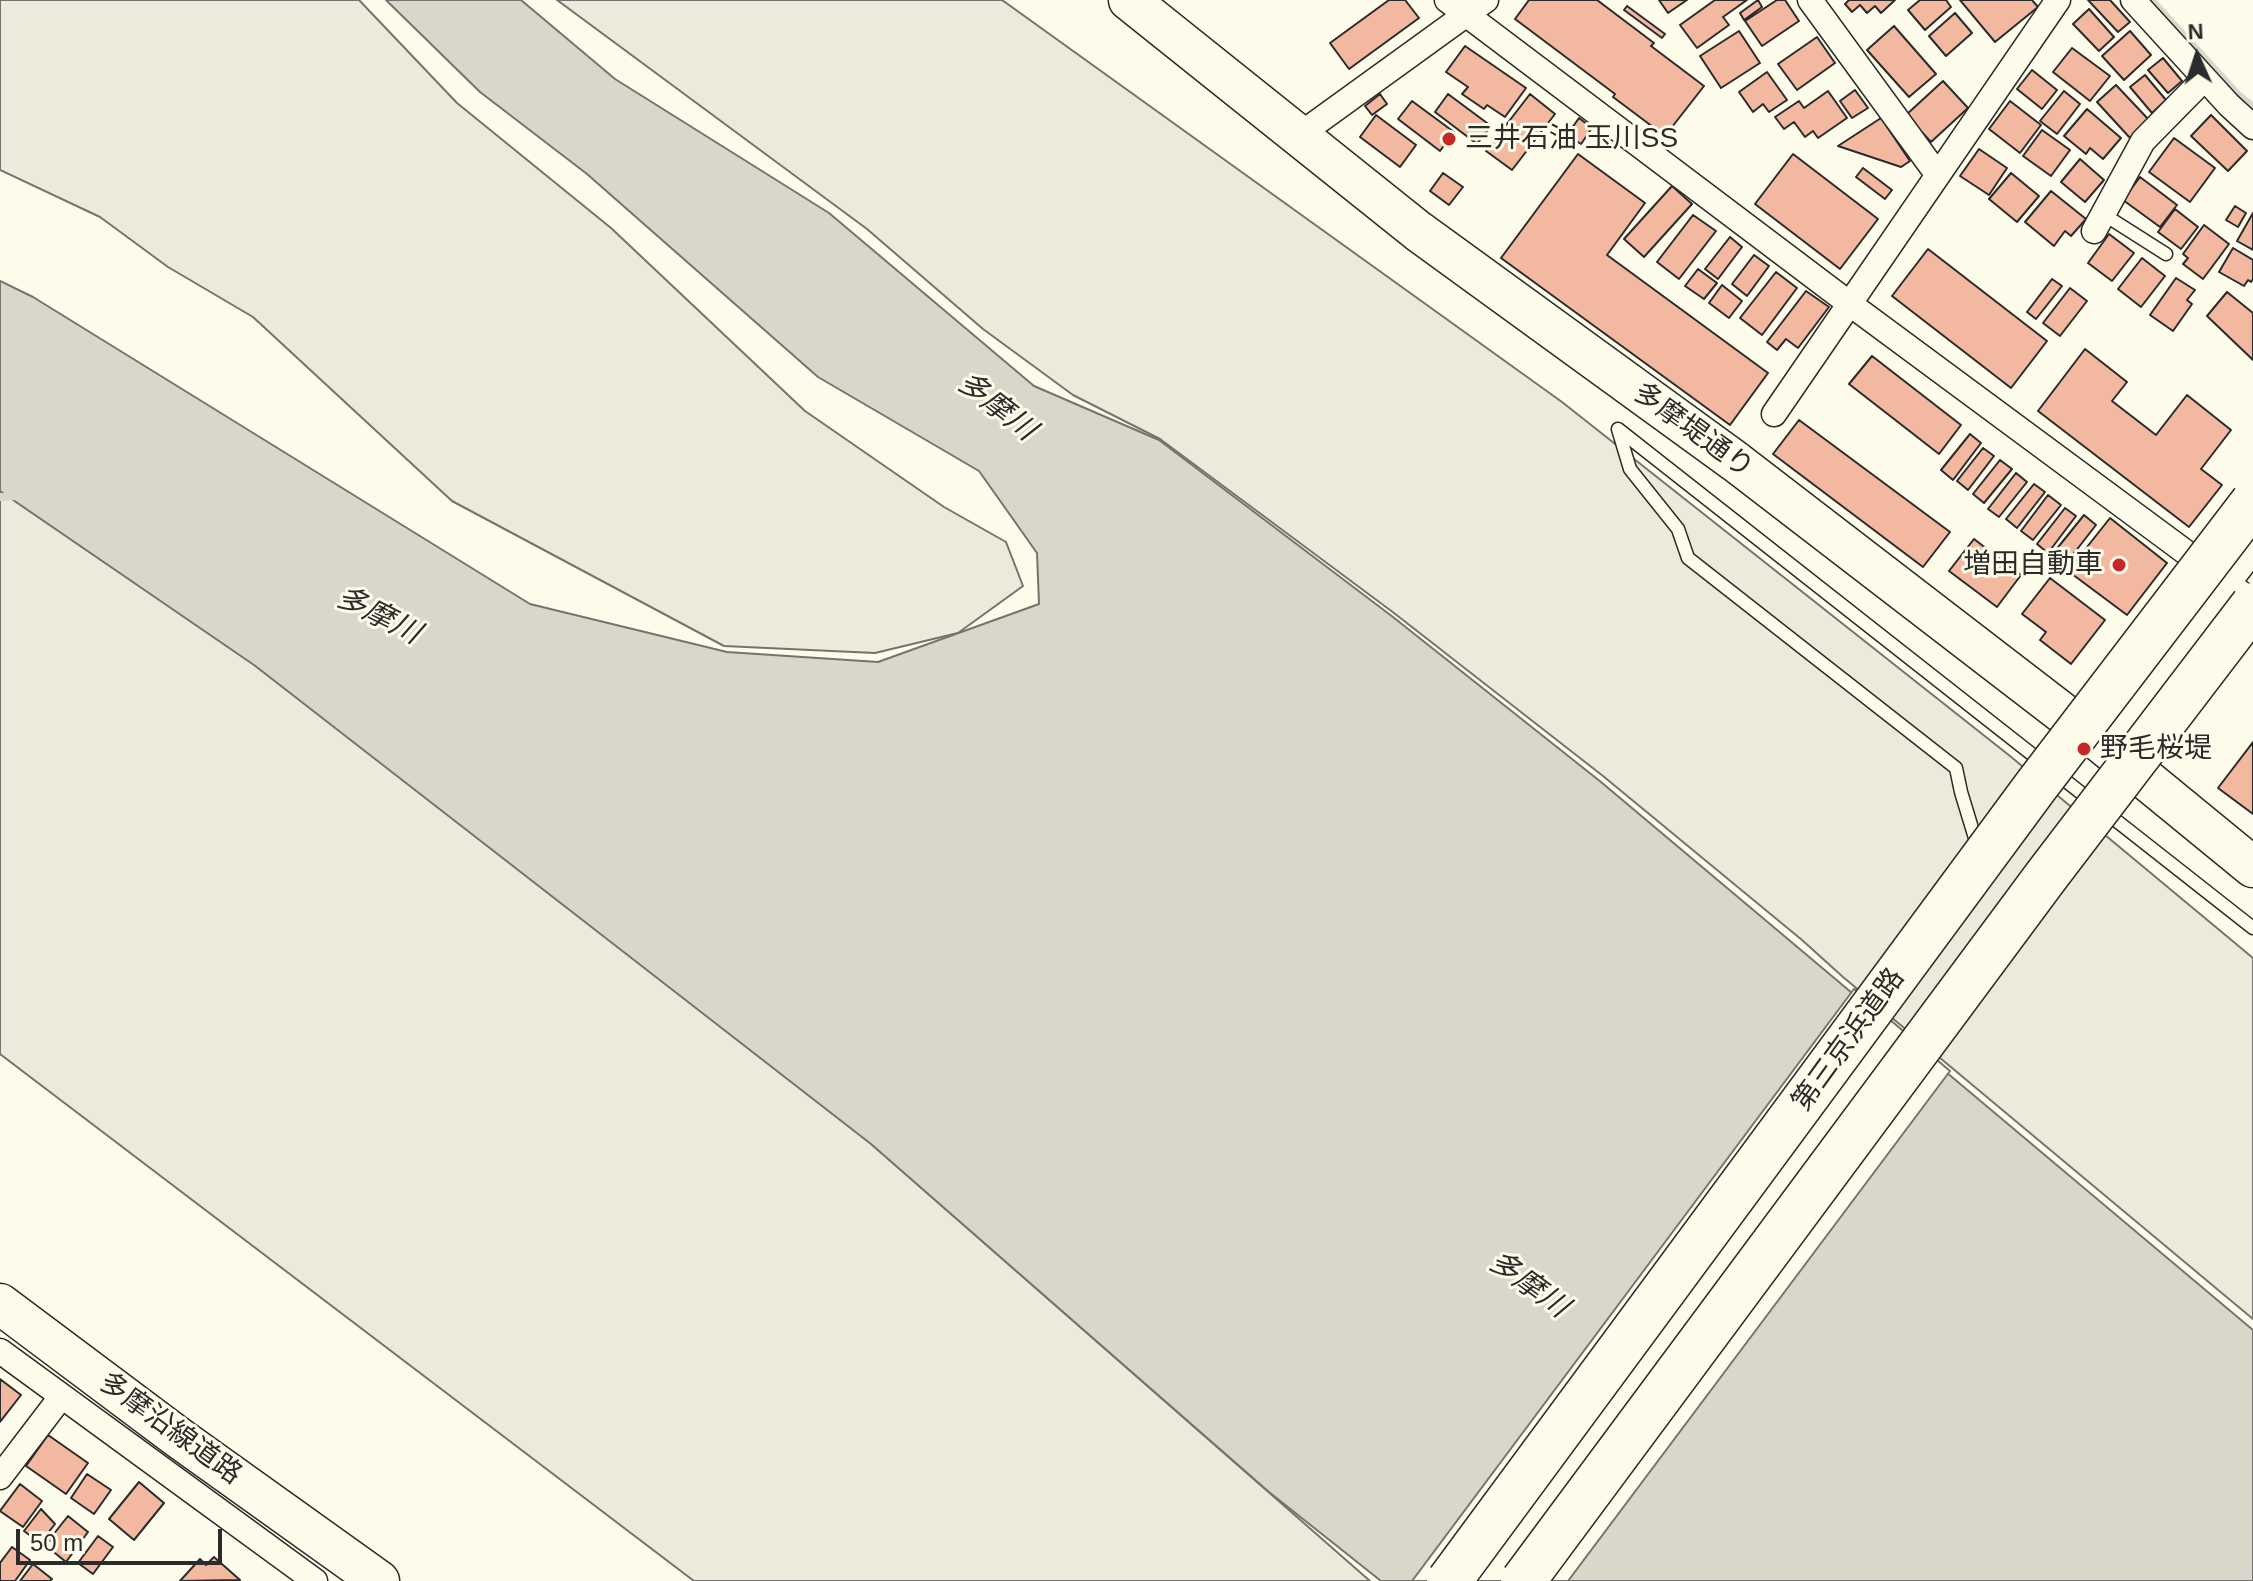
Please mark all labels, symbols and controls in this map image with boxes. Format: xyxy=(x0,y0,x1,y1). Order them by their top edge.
north arrow xyxy=(2157,16,2237,96)
text: N xyxy=(2187,19,2204,44)
place label: 三井石油 玉川SS xyxy=(1465,122,1678,156)
marker: 三井石油 玉川SS xyxy=(1440,130,1458,148)
water label: 多摩川 xyxy=(949,365,1043,449)
street label: 多摩堤通り xyxy=(1626,376,1760,486)
place label: 増田自動車 xyxy=(1963,548,2103,582)
marker: 増田自動車 xyxy=(2110,556,2128,574)
water label: 多摩川 xyxy=(330,580,426,652)
place label: 野毛桜堤 xyxy=(2100,732,2212,766)
marker: 野毛桜堤 xyxy=(2075,740,2093,758)
street label: 第三京浜道路 xyxy=(1786,962,1912,1118)
water label: 多摩川 xyxy=(1481,1244,1575,1326)
street label: 多摩沿線道路 xyxy=(92,1366,248,1492)
scale bar xyxy=(20,1513,226,1563)
text: 50 m xyxy=(30,1529,83,1556)

